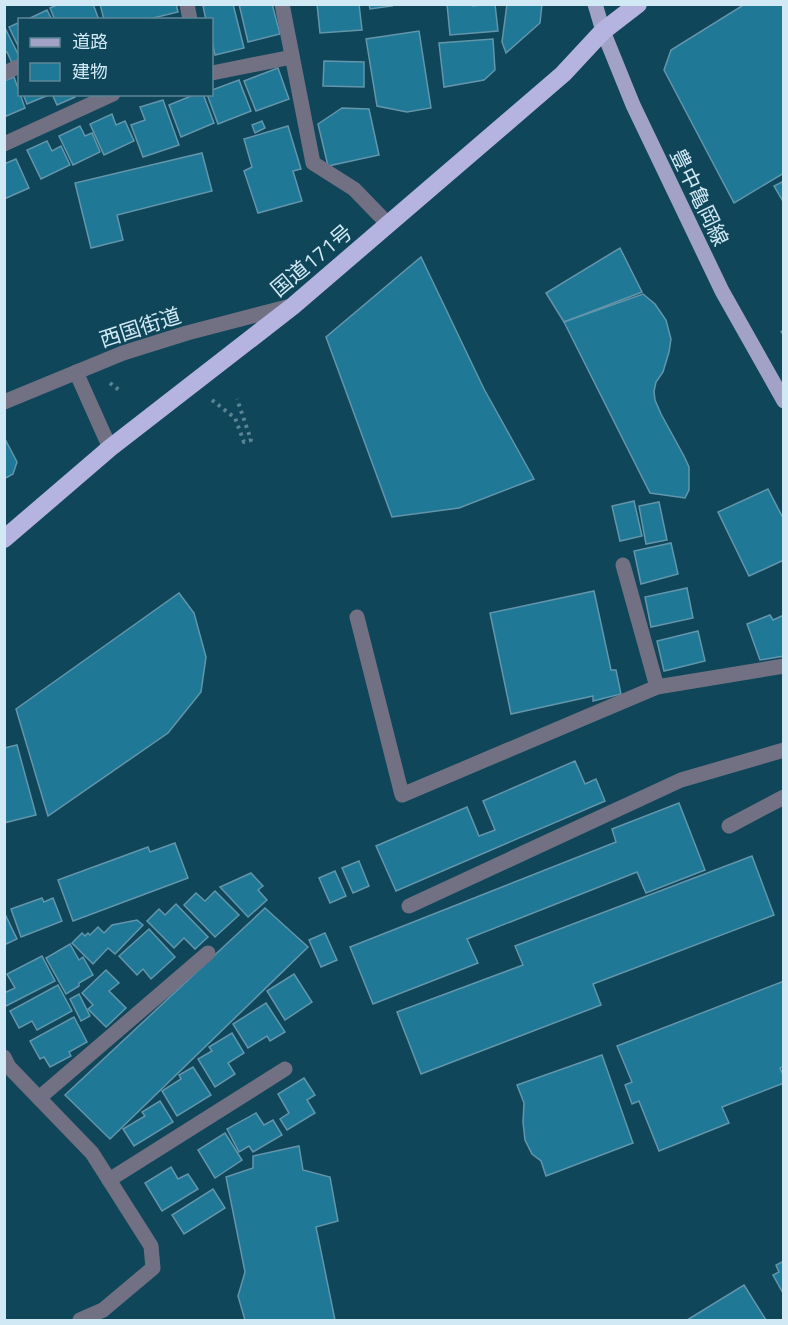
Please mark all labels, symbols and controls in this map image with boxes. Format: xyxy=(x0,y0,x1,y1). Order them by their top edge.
legend xyxy=(18,18,213,96)
text: 道路 xyxy=(72,28,108,55)
text: 建物 xyxy=(72,58,108,85)
street label: 豊中亀岡線 xyxy=(663,143,737,251)
street label: 国道171号 xyxy=(263,216,359,304)
street label: 西国街道 xyxy=(95,299,185,355)

